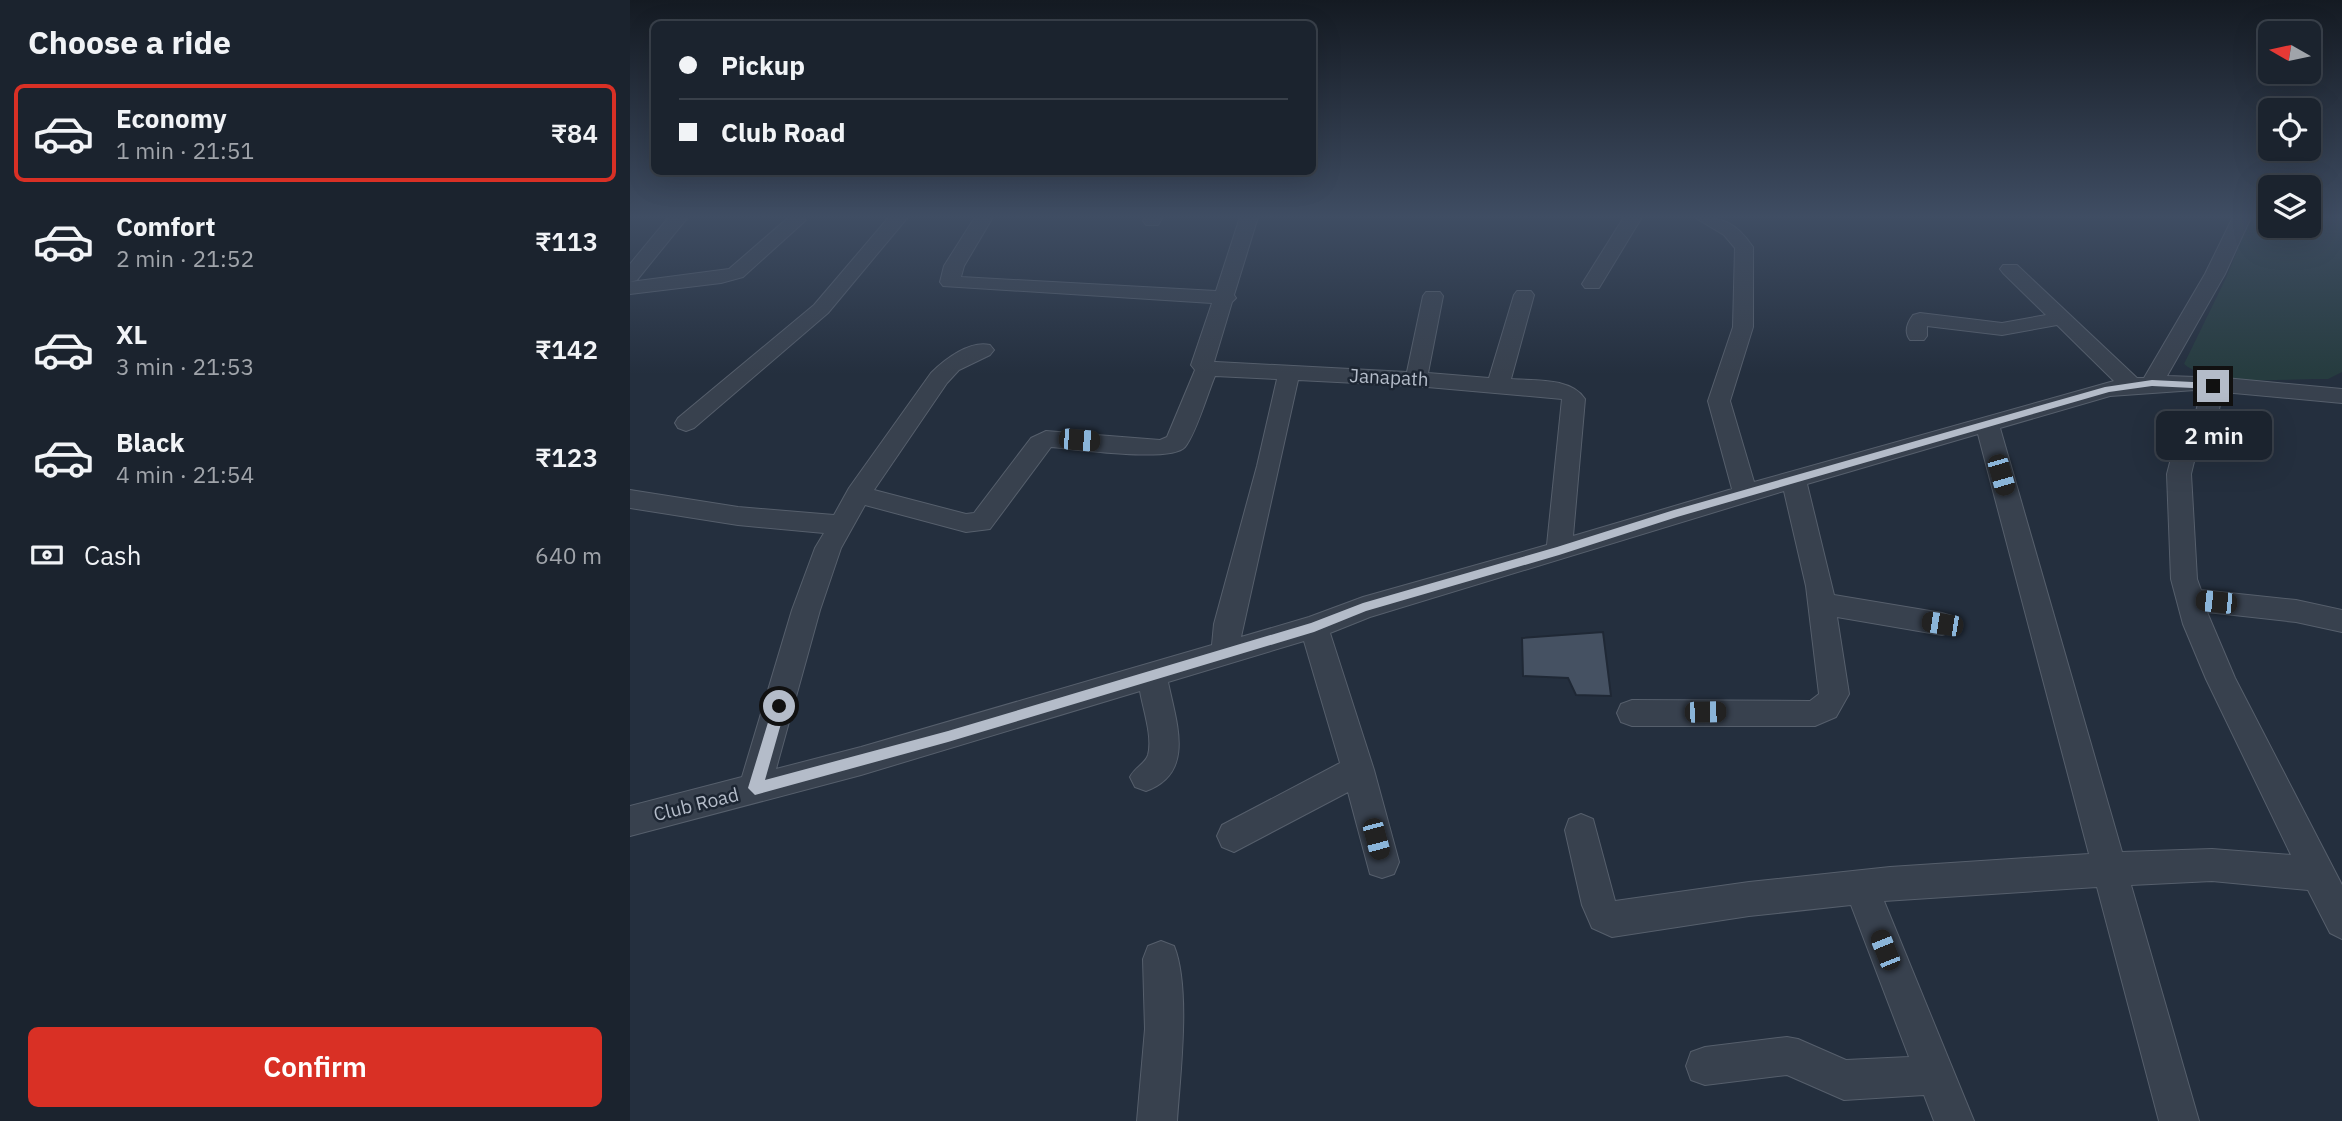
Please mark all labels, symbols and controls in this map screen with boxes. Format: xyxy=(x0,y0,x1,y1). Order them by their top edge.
text: Choose a ride xyxy=(28,21,231,63)
north arrow xyxy=(2258,21,2320,84)
map controls xyxy=(2258,21,2321,238)
text: Pickup xyxy=(721,48,805,82)
button: locate xyxy=(2258,98,2321,161)
text: Economy xyxy=(116,101,227,135)
icon: car xyxy=(32,102,95,165)
text: Club Road xyxy=(721,115,846,149)
text: ₹84 xyxy=(551,116,598,150)
text: 1 min · 21:51 xyxy=(116,135,254,165)
button: layers xyxy=(2258,175,2321,238)
text: Comfort xyxy=(116,209,215,243)
icon: car xyxy=(32,210,95,273)
text: ₹113 xyxy=(535,224,598,258)
text: 2 min · 21:52 xyxy=(116,243,254,273)
text: XL xyxy=(116,317,147,351)
icon: car xyxy=(32,318,95,381)
text: ₹142 xyxy=(535,332,598,366)
text: 3 min · 21:53 xyxy=(116,351,254,381)
street label: Janapath xyxy=(1349,363,1429,391)
route end xyxy=(2197,370,2229,402)
callout: 2 min xyxy=(2155,410,2271,460)
text: 2 min xyxy=(2184,420,2244,450)
text: Black xyxy=(116,425,184,459)
icon: car xyxy=(32,426,95,489)
car xyxy=(1058,428,1101,452)
text: ₹123 xyxy=(535,440,598,474)
car xyxy=(1986,452,2017,498)
text: 4 min · 21:54 xyxy=(116,459,254,489)
icon: cash xyxy=(28,536,66,574)
text: Cash xyxy=(84,538,141,572)
text: 640 m xyxy=(535,540,602,570)
car xyxy=(2195,589,2238,615)
car xyxy=(1920,610,1965,638)
route start xyxy=(763,690,795,722)
car xyxy=(1684,701,1727,723)
street label: Club Road xyxy=(651,782,741,826)
car xyxy=(1361,816,1392,862)
car xyxy=(1868,927,1903,973)
button: Confirm xyxy=(28,1027,602,1107)

